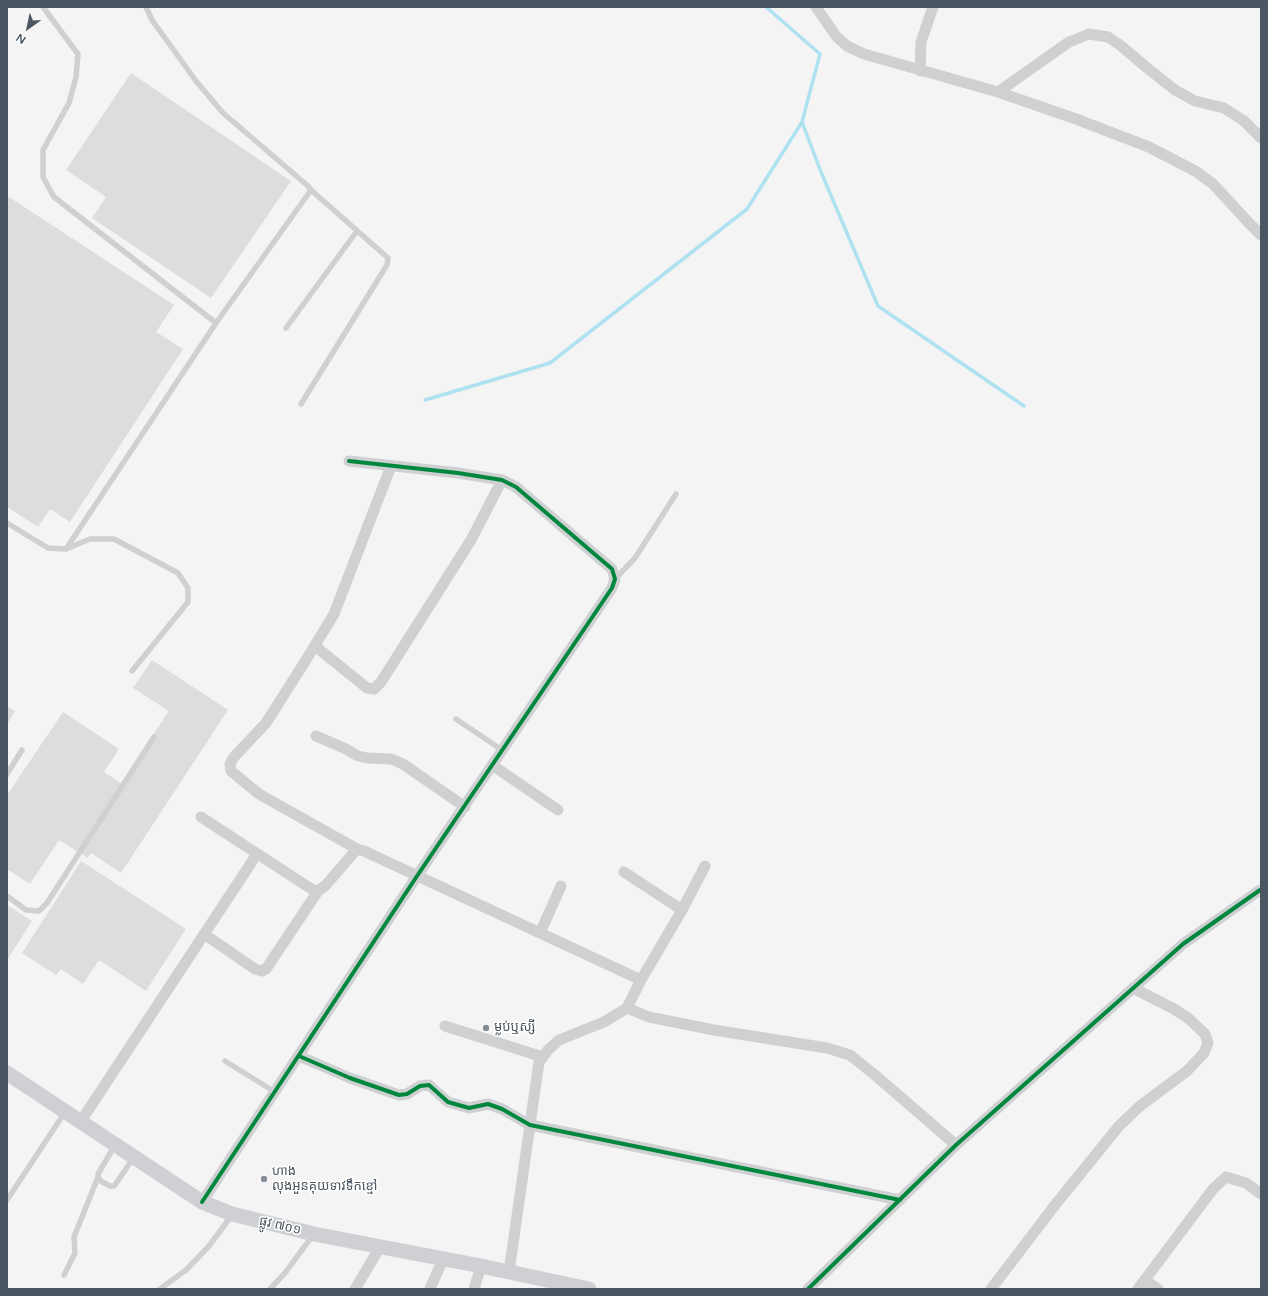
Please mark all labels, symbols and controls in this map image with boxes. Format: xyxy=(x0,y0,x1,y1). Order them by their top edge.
north arrow xyxy=(8,8,48,48)
text: N xyxy=(14,31,28,46)
place label: ម្លប់ឬស្សី xyxy=(494,1020,535,1036)
marker: ម្លប់ឬស្សី xyxy=(481,1023,491,1033)
place label: ហាង លុងអួនគុយទាវទឹកខ្មៅ xyxy=(272,1164,377,1195)
marker: ហាង លុងអួនគុយទាវទឹកខ្មៅ xyxy=(259,1174,269,1184)
street label: ផ្លូវ ៧០១ xyxy=(258,1214,302,1238)

